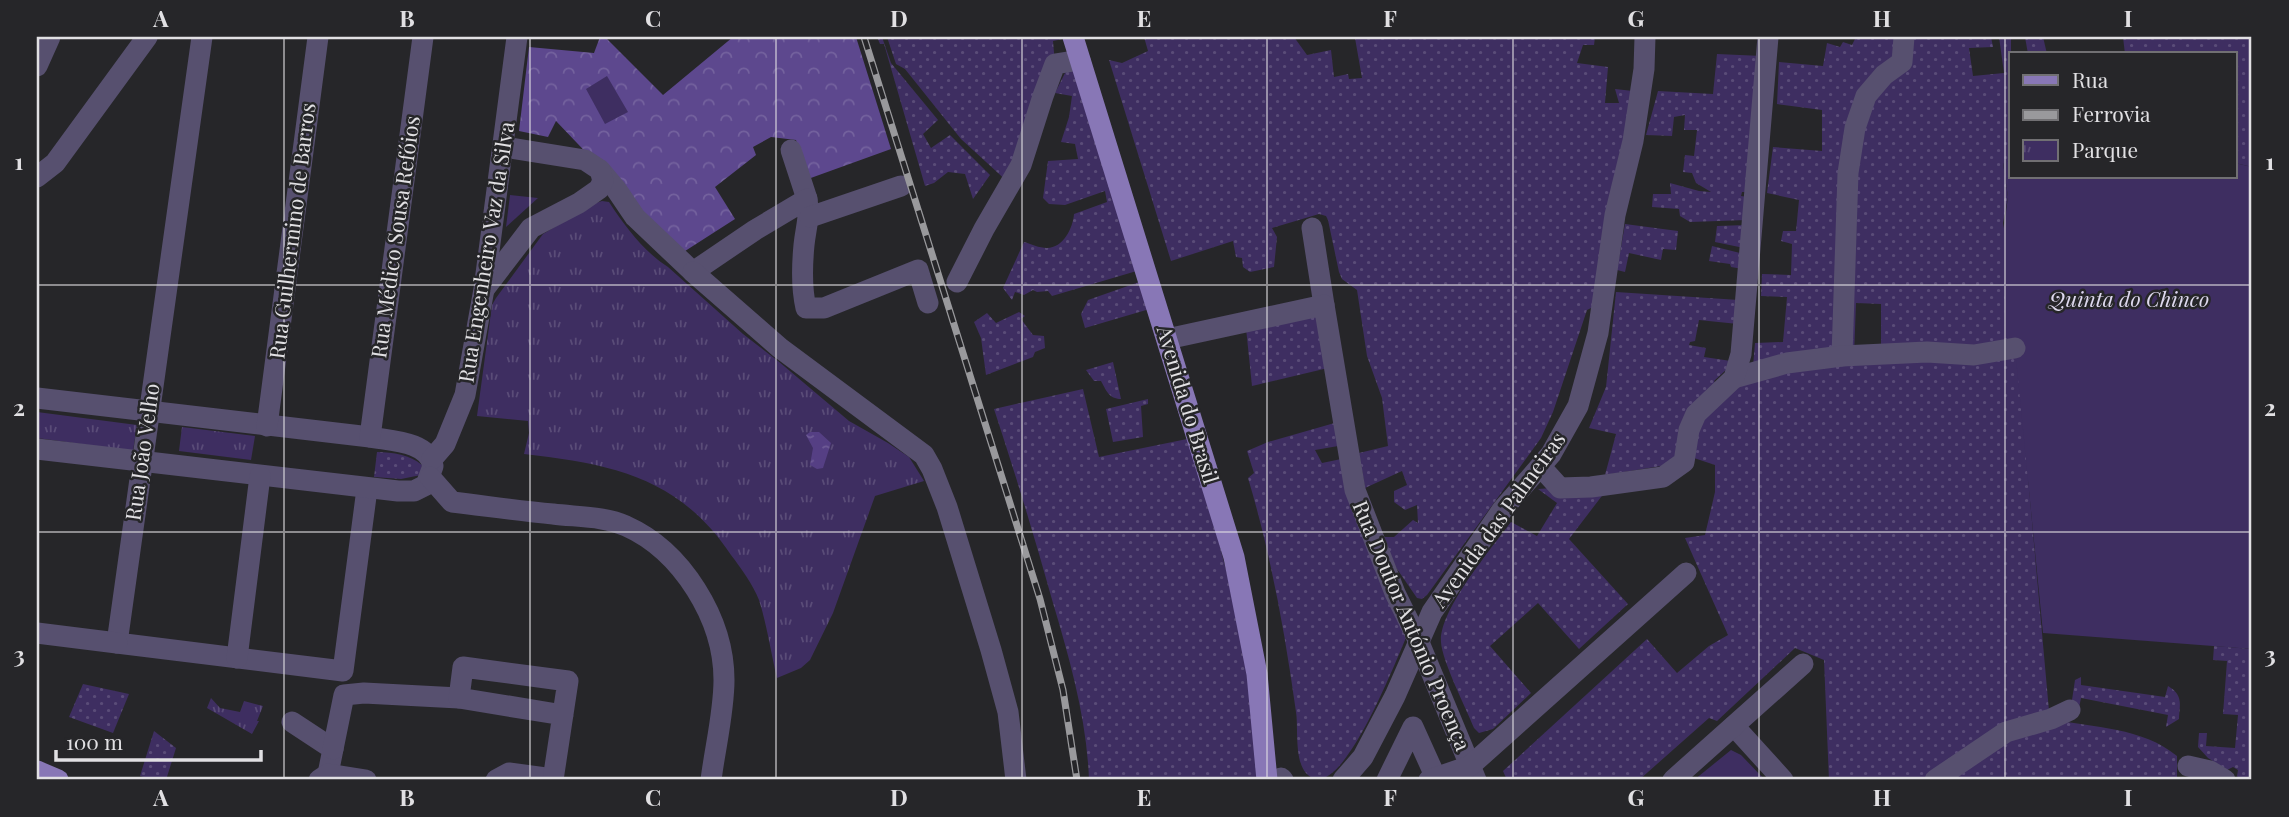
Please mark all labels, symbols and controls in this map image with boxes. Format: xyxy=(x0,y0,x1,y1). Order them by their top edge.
text: A xyxy=(152,2,169,33)
text: B xyxy=(399,2,415,33)
text: C xyxy=(645,2,661,33)
text: D xyxy=(890,2,908,33)
text: E xyxy=(1137,2,1151,33)
text: F xyxy=(1383,2,1397,33)
text: G xyxy=(1628,2,1645,33)
text: H xyxy=(1873,2,1891,33)
text: I xyxy=(2124,2,2132,33)
legend xyxy=(2009,52,2236,178)
text: Rua xyxy=(2072,65,2109,93)
text: Ferrovia xyxy=(2072,99,2151,127)
street label: Rua Guilhermino de Barros xyxy=(261,101,321,360)
street label: Rua Médico Sousa Refóios xyxy=(363,114,425,360)
street label: Rua Engenheiro Vaz da Silva xyxy=(451,119,520,384)
text: Parque xyxy=(2072,135,2138,163)
text: 1 xyxy=(15,145,24,176)
text: 1 xyxy=(2266,145,2275,176)
park label: Quinta do Chinco xyxy=(2048,284,2209,312)
street label: Avenida do Brasil xyxy=(1151,321,1226,487)
street label: Rua João Velho xyxy=(118,381,164,522)
text: 2 xyxy=(13,391,25,422)
text: 2 xyxy=(2264,391,2276,422)
street label: Avenida das Palmeiras xyxy=(1424,425,1571,613)
street label: Rua Doutor António Proença xyxy=(1347,496,1479,755)
text: 3 xyxy=(13,638,25,669)
text: 3 xyxy=(2264,638,2276,669)
scale bar xyxy=(56,719,261,763)
text: 100 m xyxy=(66,727,123,755)
text: A xyxy=(152,781,169,812)
text: B xyxy=(399,781,415,812)
text: C xyxy=(645,781,661,812)
text: D xyxy=(890,781,908,812)
text: E xyxy=(1137,781,1151,812)
text: F xyxy=(1383,781,1397,812)
text: G xyxy=(1628,781,1645,812)
text: H xyxy=(1873,781,1891,812)
text: I xyxy=(2124,781,2132,812)

